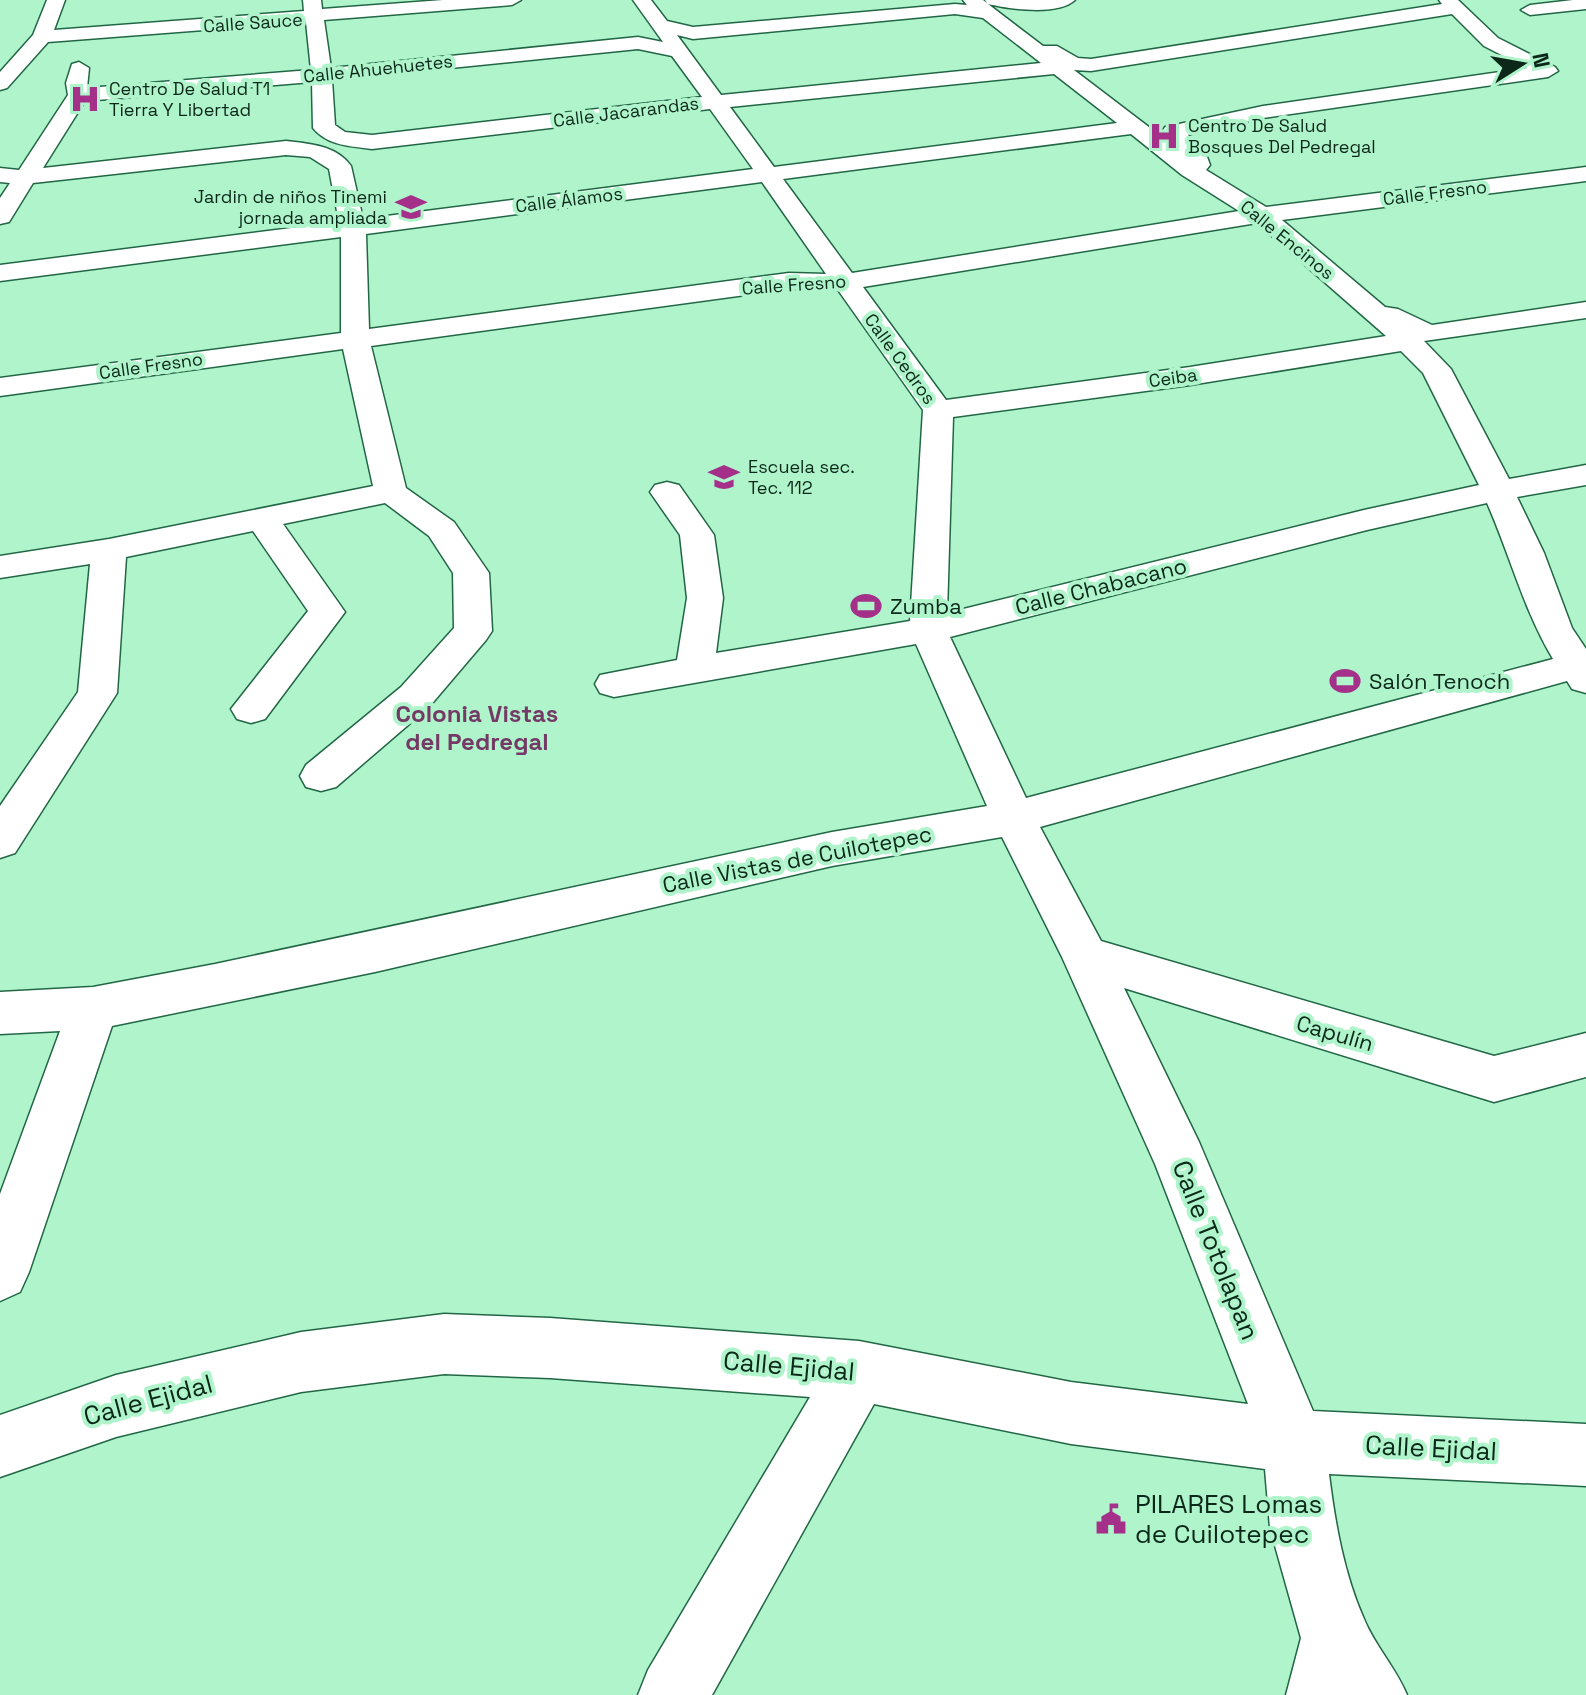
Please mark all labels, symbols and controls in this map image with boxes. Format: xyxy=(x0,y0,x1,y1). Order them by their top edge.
street label: Calle Sauce xyxy=(202,8,303,37)
north arrow xyxy=(1482,24,1562,104)
street label: Calle Ahuehuetes xyxy=(302,49,454,88)
text: N xyxy=(1526,50,1557,70)
place label: Centro De Salud T1 Tierra Y Libertad xyxy=(109,77,270,121)
hospital icon: Centro De Salud T1 Tierra Y Libertad xyxy=(68,82,102,116)
street label: Calle Jacarandas xyxy=(552,91,700,132)
place label: Centro De Salud Bosques Del Pedregal xyxy=(1188,114,1376,158)
hospital icon: Centro De Salud Bosques Del Pedregal xyxy=(1147,119,1181,153)
street label: Calle Fresno xyxy=(1382,175,1488,210)
street label: Calle Álamos xyxy=(514,182,624,217)
place label: Jardin de niños Tinemi jornada ampliada xyxy=(194,185,387,229)
school or university icon: Jardin de niños Tinemi jornada ampliada xyxy=(394,190,428,224)
street label: Calle Encinos xyxy=(1236,195,1339,284)
street label: Calle Fresno xyxy=(741,269,847,300)
street label: Calle Cedros xyxy=(860,309,941,409)
street label: Calle Fresno xyxy=(98,347,204,384)
street label: Ceiba xyxy=(1147,363,1199,392)
place label: Escuela sec. Tec. 112 xyxy=(748,455,855,499)
school or university icon: Escuela sec. Tec. 112 xyxy=(707,460,741,494)
street label: Calle Chabacano xyxy=(1012,551,1190,621)
sports icon: Zumba xyxy=(849,589,883,623)
place label: Zumba xyxy=(890,592,962,620)
sports icon: Salón Tenoch xyxy=(1328,664,1362,698)
place label: Salón Tenoch xyxy=(1369,667,1510,695)
district label: Colonia Vistas del Pedregal xyxy=(396,698,558,757)
street label: Calle Vistas de Cuilotepec xyxy=(660,819,934,899)
street label: Capulín xyxy=(1293,1009,1377,1057)
street label: Calle Totolapan xyxy=(1165,1155,1267,1345)
street label: Calle Ejidal xyxy=(722,1343,856,1389)
street label: Calle Ejidal xyxy=(80,1367,216,1433)
street label: Calle Ejidal xyxy=(1364,1428,1498,1468)
place label: PILARES Lomas de Cuilotepec xyxy=(1135,1487,1322,1551)
public building icon: PILARES Lomas de Cuilotepec xyxy=(1094,1502,1128,1536)

